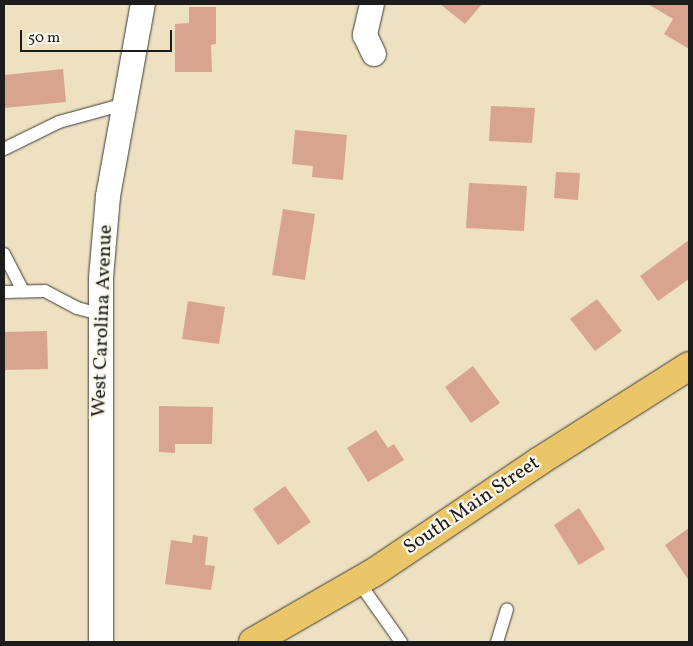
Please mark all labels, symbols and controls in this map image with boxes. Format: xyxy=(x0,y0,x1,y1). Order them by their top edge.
scale bar xyxy=(22,20,175,52)
text: 50 m xyxy=(28,28,60,49)
street label: West Carolina Avenue xyxy=(88,224,118,418)
street label: South Main Street xyxy=(399,452,545,560)

